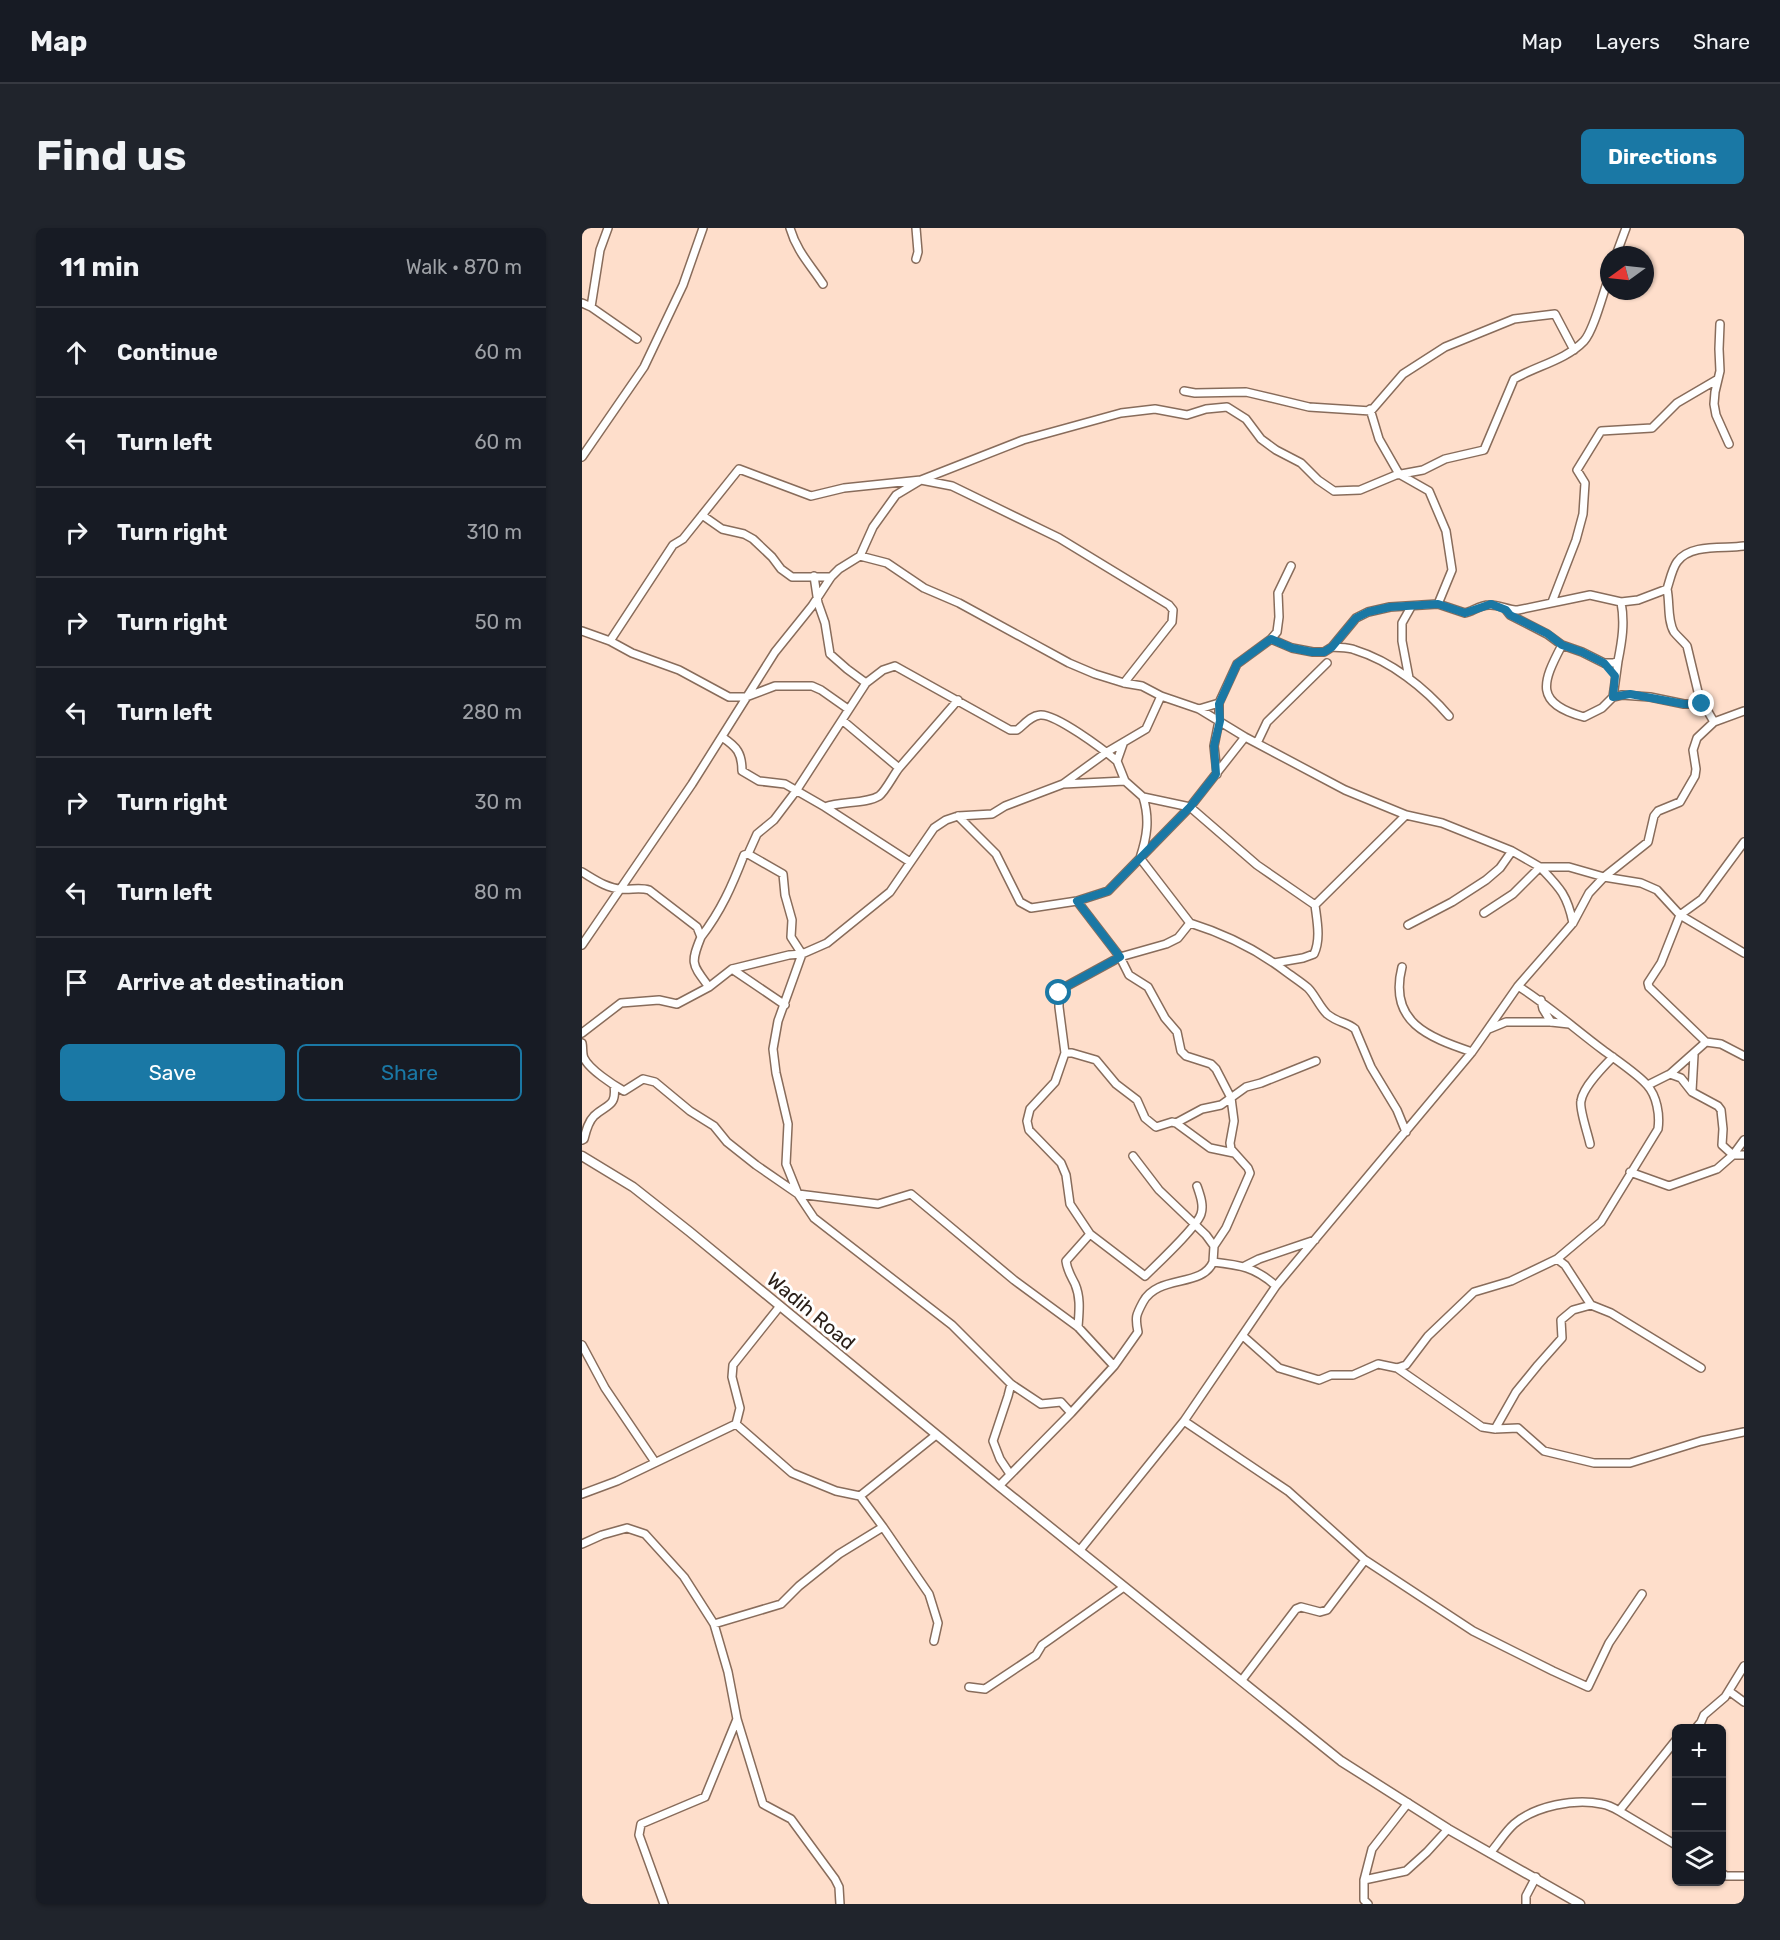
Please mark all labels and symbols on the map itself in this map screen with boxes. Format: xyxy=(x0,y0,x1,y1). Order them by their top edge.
north arrow xyxy=(1600,246,1654,300)
route end xyxy=(1688,690,1714,716)
route start xyxy=(1045,979,1071,1005)
street label: Wadih Road xyxy=(762,1267,860,1355)

